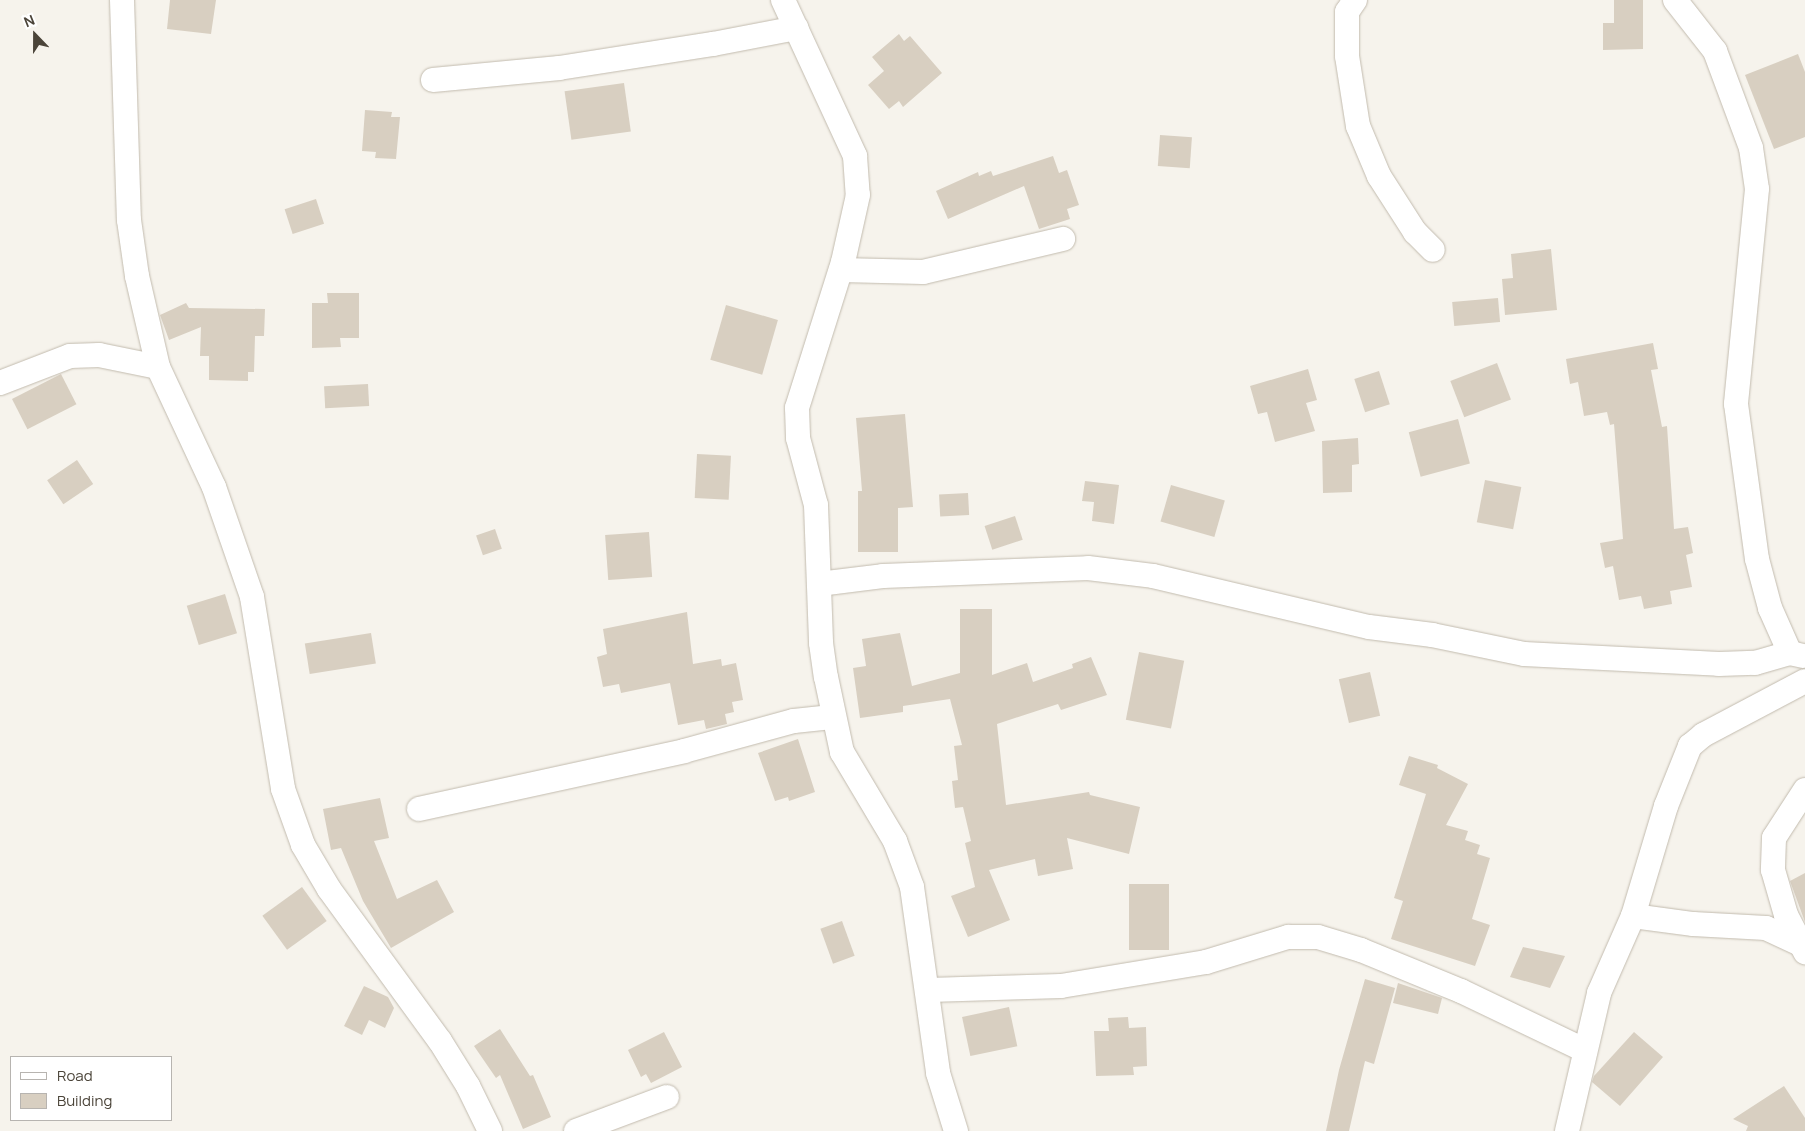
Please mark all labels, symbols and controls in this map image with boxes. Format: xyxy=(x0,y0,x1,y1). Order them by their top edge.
north arrow xyxy=(10,10,60,60)
text: N xyxy=(21,10,37,31)
legend xyxy=(10,1056,172,1121)
text: Road xyxy=(57,1065,93,1086)
text: Building xyxy=(57,1090,112,1111)

